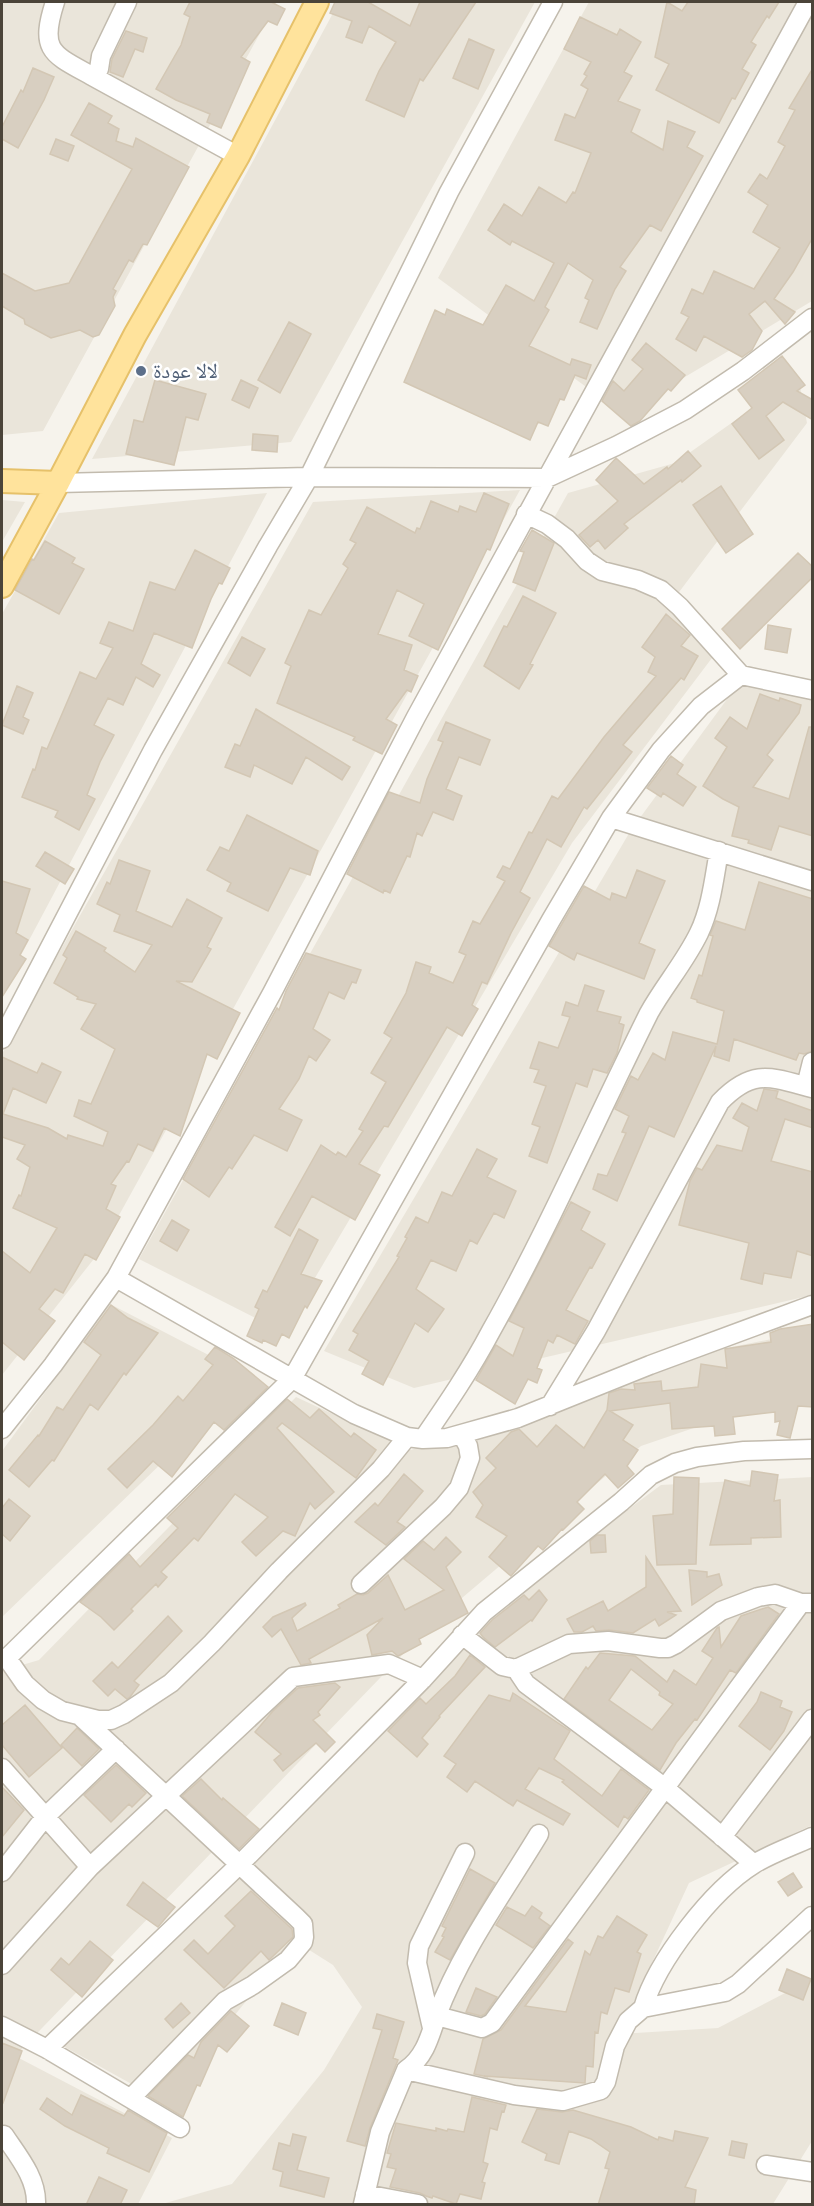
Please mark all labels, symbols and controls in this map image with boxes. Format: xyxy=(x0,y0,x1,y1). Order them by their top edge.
place label: لالا عودة xyxy=(153,359,218,384)
marker: لالا عودة xyxy=(134,364,148,378)

